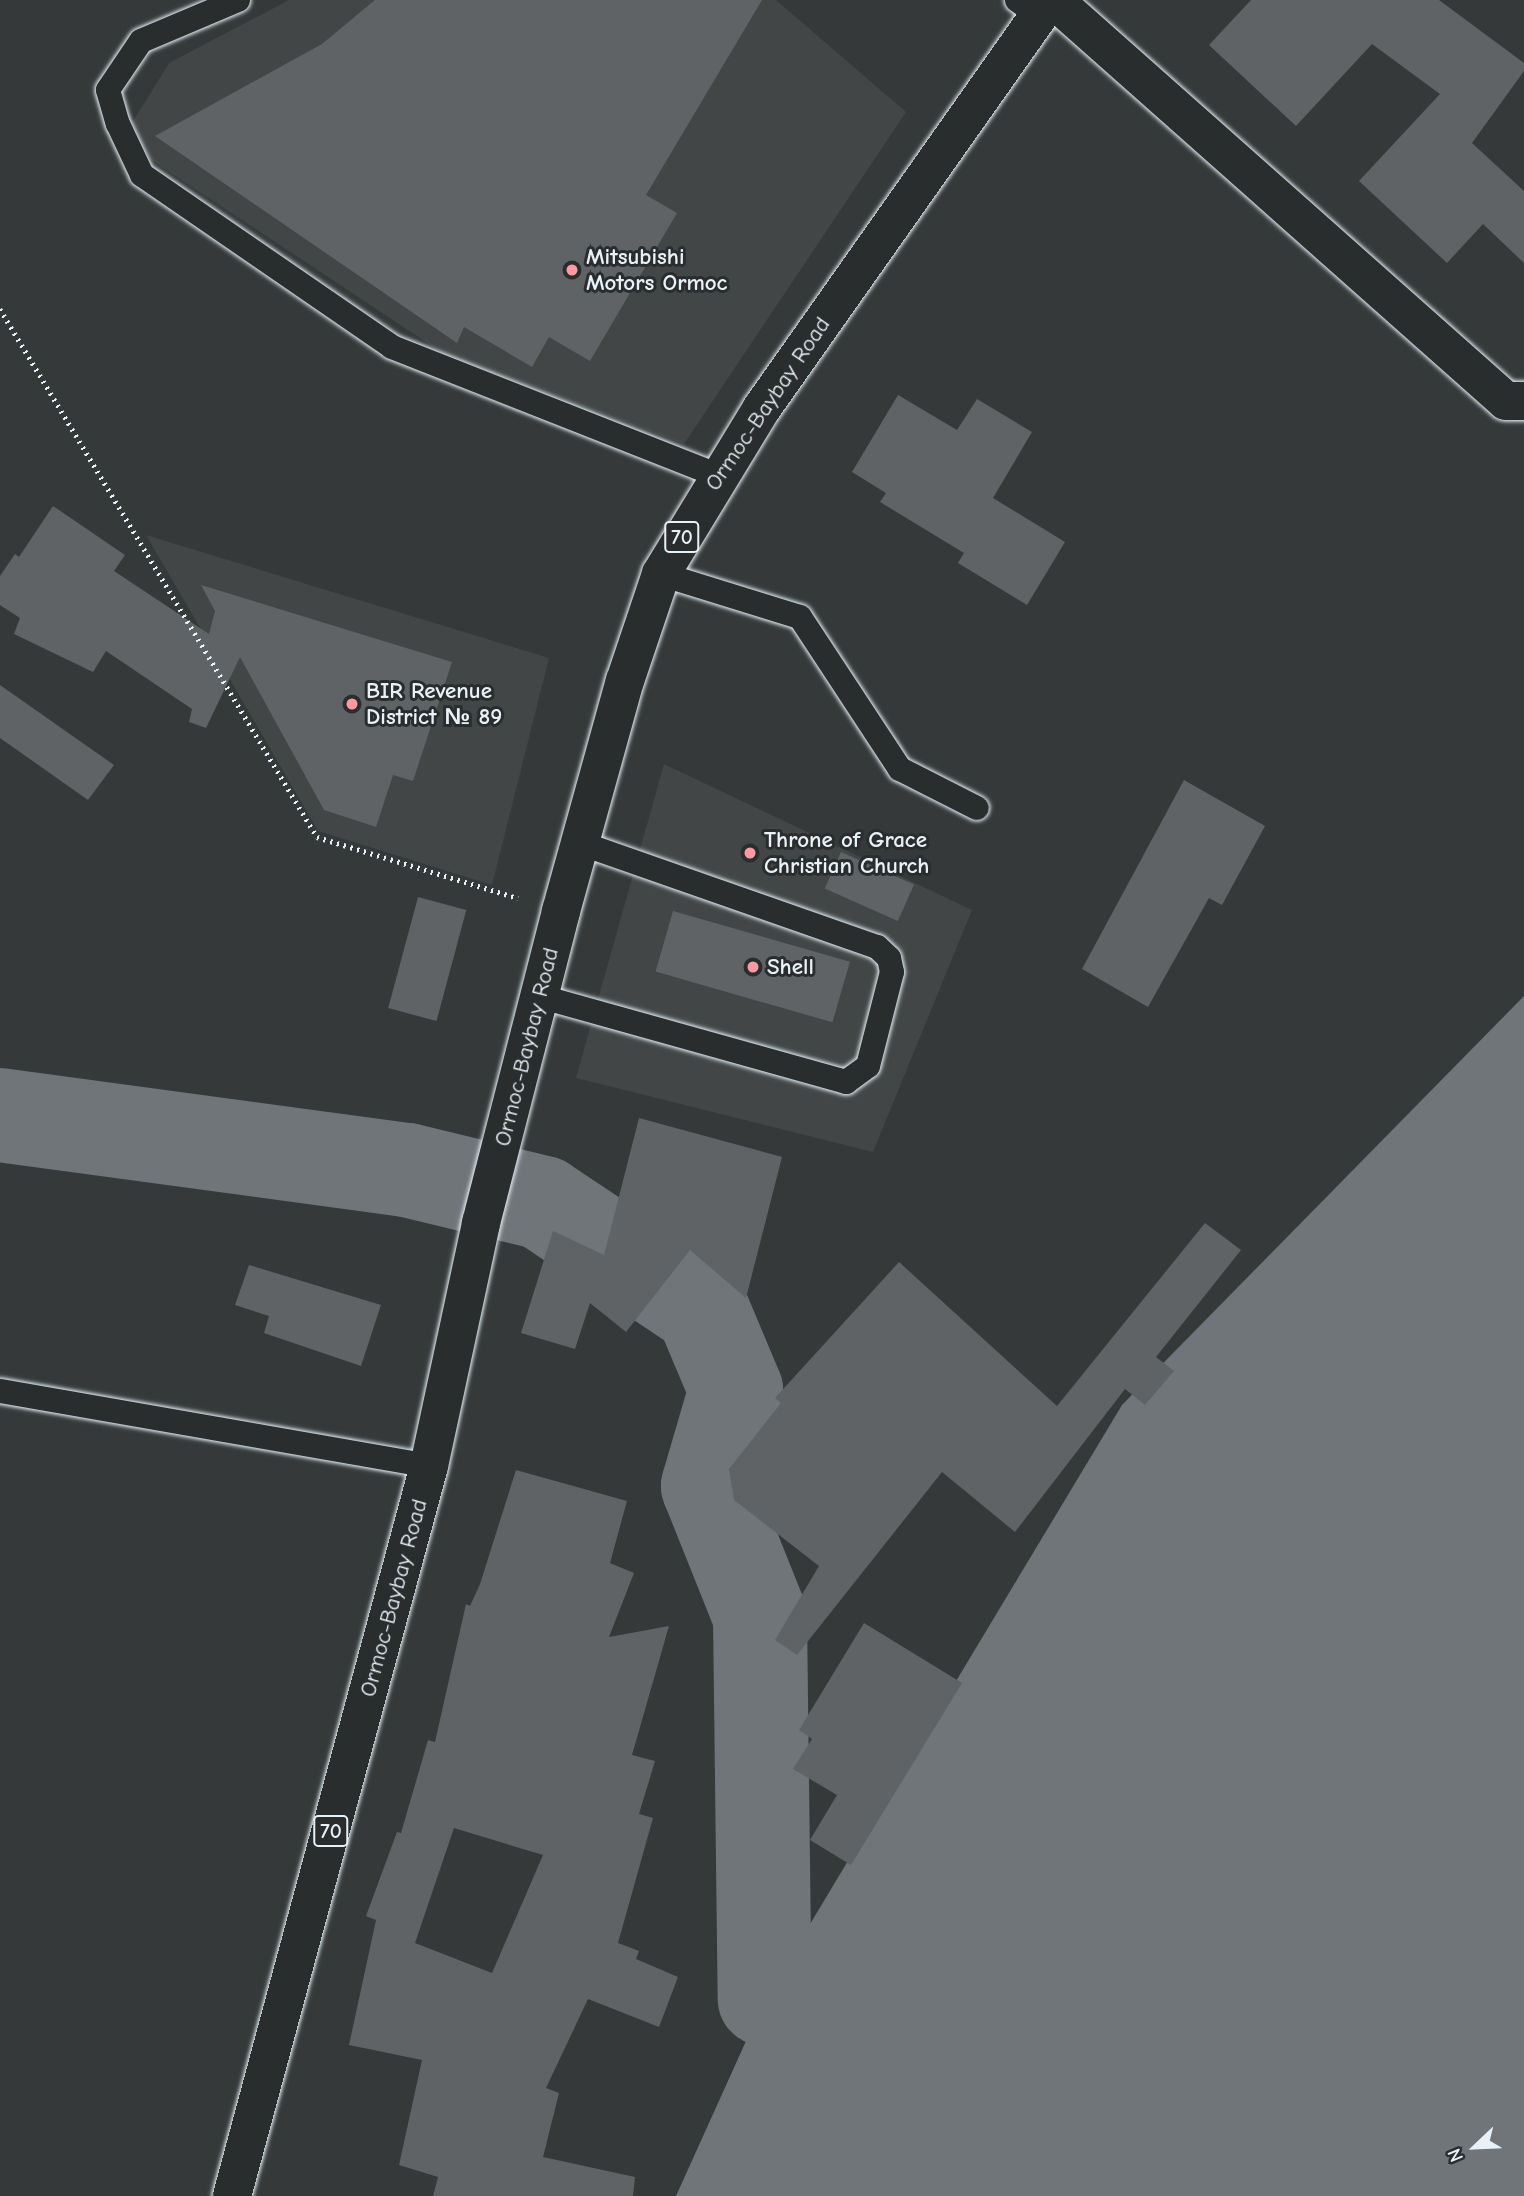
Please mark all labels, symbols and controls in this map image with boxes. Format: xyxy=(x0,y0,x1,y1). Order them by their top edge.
place label: Mitsubishi Motors Ormoc xyxy=(586,243,727,297)
marker: Mitsubishi Motors Ormoc xyxy=(564,262,580,278)
street label: Ormoc-Baybay Road xyxy=(700,312,836,496)
road number: 70 xyxy=(663,520,701,554)
place label: BIR Revenue District № 89 xyxy=(366,677,502,731)
marker: BIR Revenue District № 89 xyxy=(344,696,360,712)
place label: Throne of Grace Christian Church xyxy=(764,826,930,880)
marker: Throne of Grace Christian Church xyxy=(742,845,758,861)
street label: Ormoc-Baybay Road xyxy=(489,945,565,1149)
place label: Shell xyxy=(767,953,814,981)
marker: Shell xyxy=(745,959,761,975)
street label: Ormoc-Baybay Road xyxy=(354,1496,434,1700)
road number: 70 xyxy=(312,1814,350,1848)
north arrow xyxy=(1440,2112,1510,2182)
text: N xyxy=(1443,2145,1468,2165)

